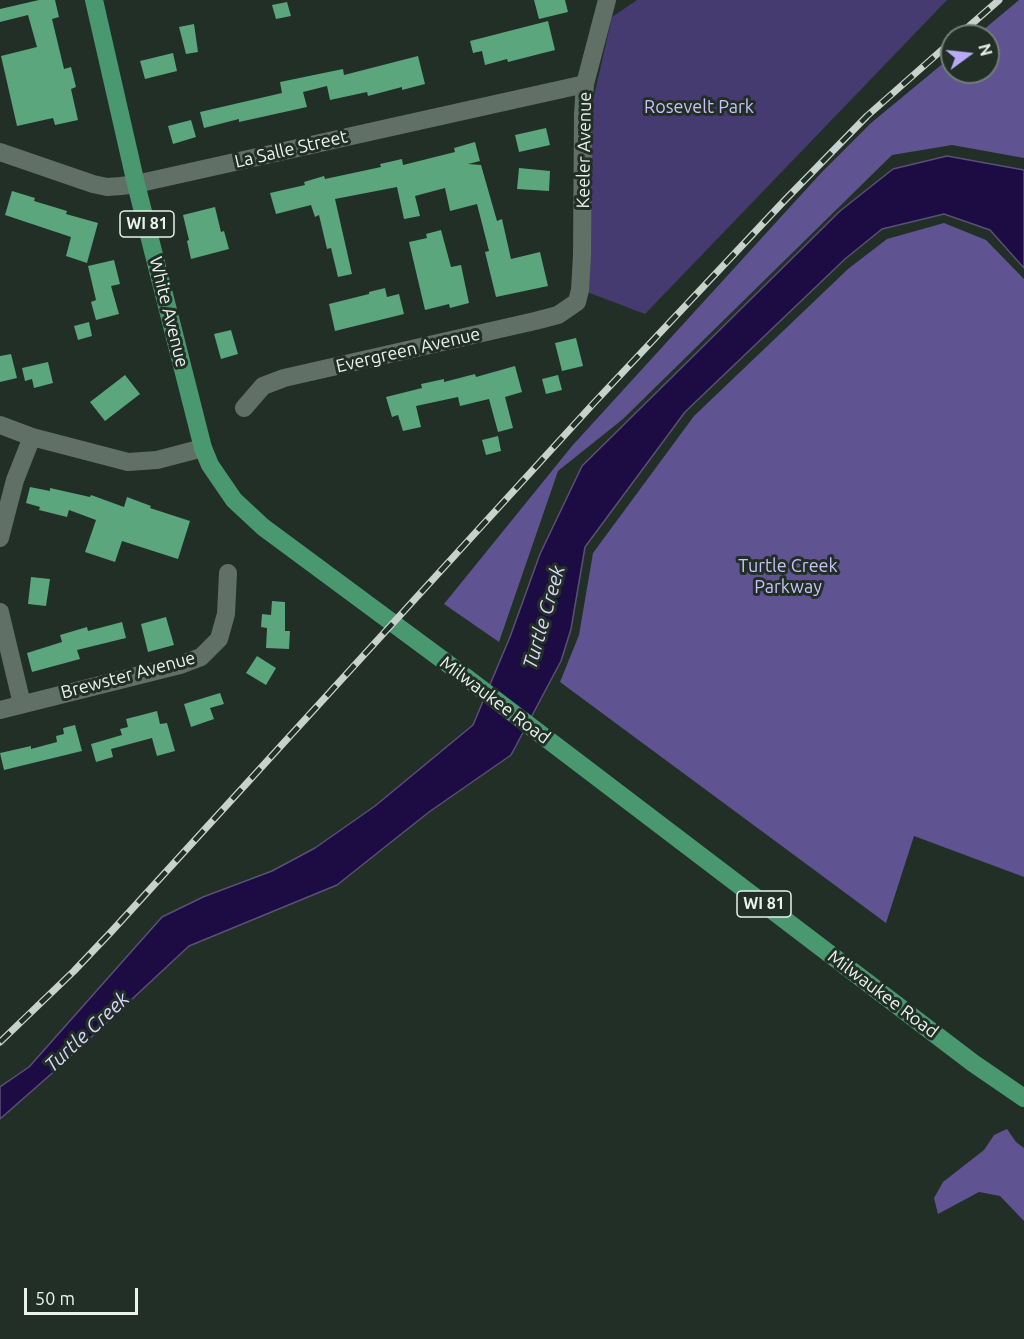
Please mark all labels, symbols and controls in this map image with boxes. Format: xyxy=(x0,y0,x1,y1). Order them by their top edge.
north arrow xyxy=(940,24,1000,84)
text: N xyxy=(975,42,996,58)
street label: Keeler Avenue xyxy=(572,91,596,209)
park label: Rosevelt Park xyxy=(644,96,754,118)
street label: La Salle Street xyxy=(233,126,349,172)
road number: WI 81 xyxy=(120,211,174,237)
street label: White Avenue xyxy=(145,255,193,369)
street label: Evergreen Avenue xyxy=(334,323,482,377)
park label: Turtle Creek Parkway xyxy=(738,555,838,598)
water label: Turtle Creek xyxy=(518,562,570,672)
street label: Brewster Avenue xyxy=(58,647,198,703)
street label: Milwaukee Road xyxy=(436,652,554,748)
road number: WI 81 xyxy=(737,891,791,917)
street label: Milwaukee Road xyxy=(824,946,942,1042)
water label: Turtle Creek xyxy=(40,987,134,1077)
scale bar xyxy=(27,1276,141,1314)
text: 50 m xyxy=(35,1288,75,1308)

